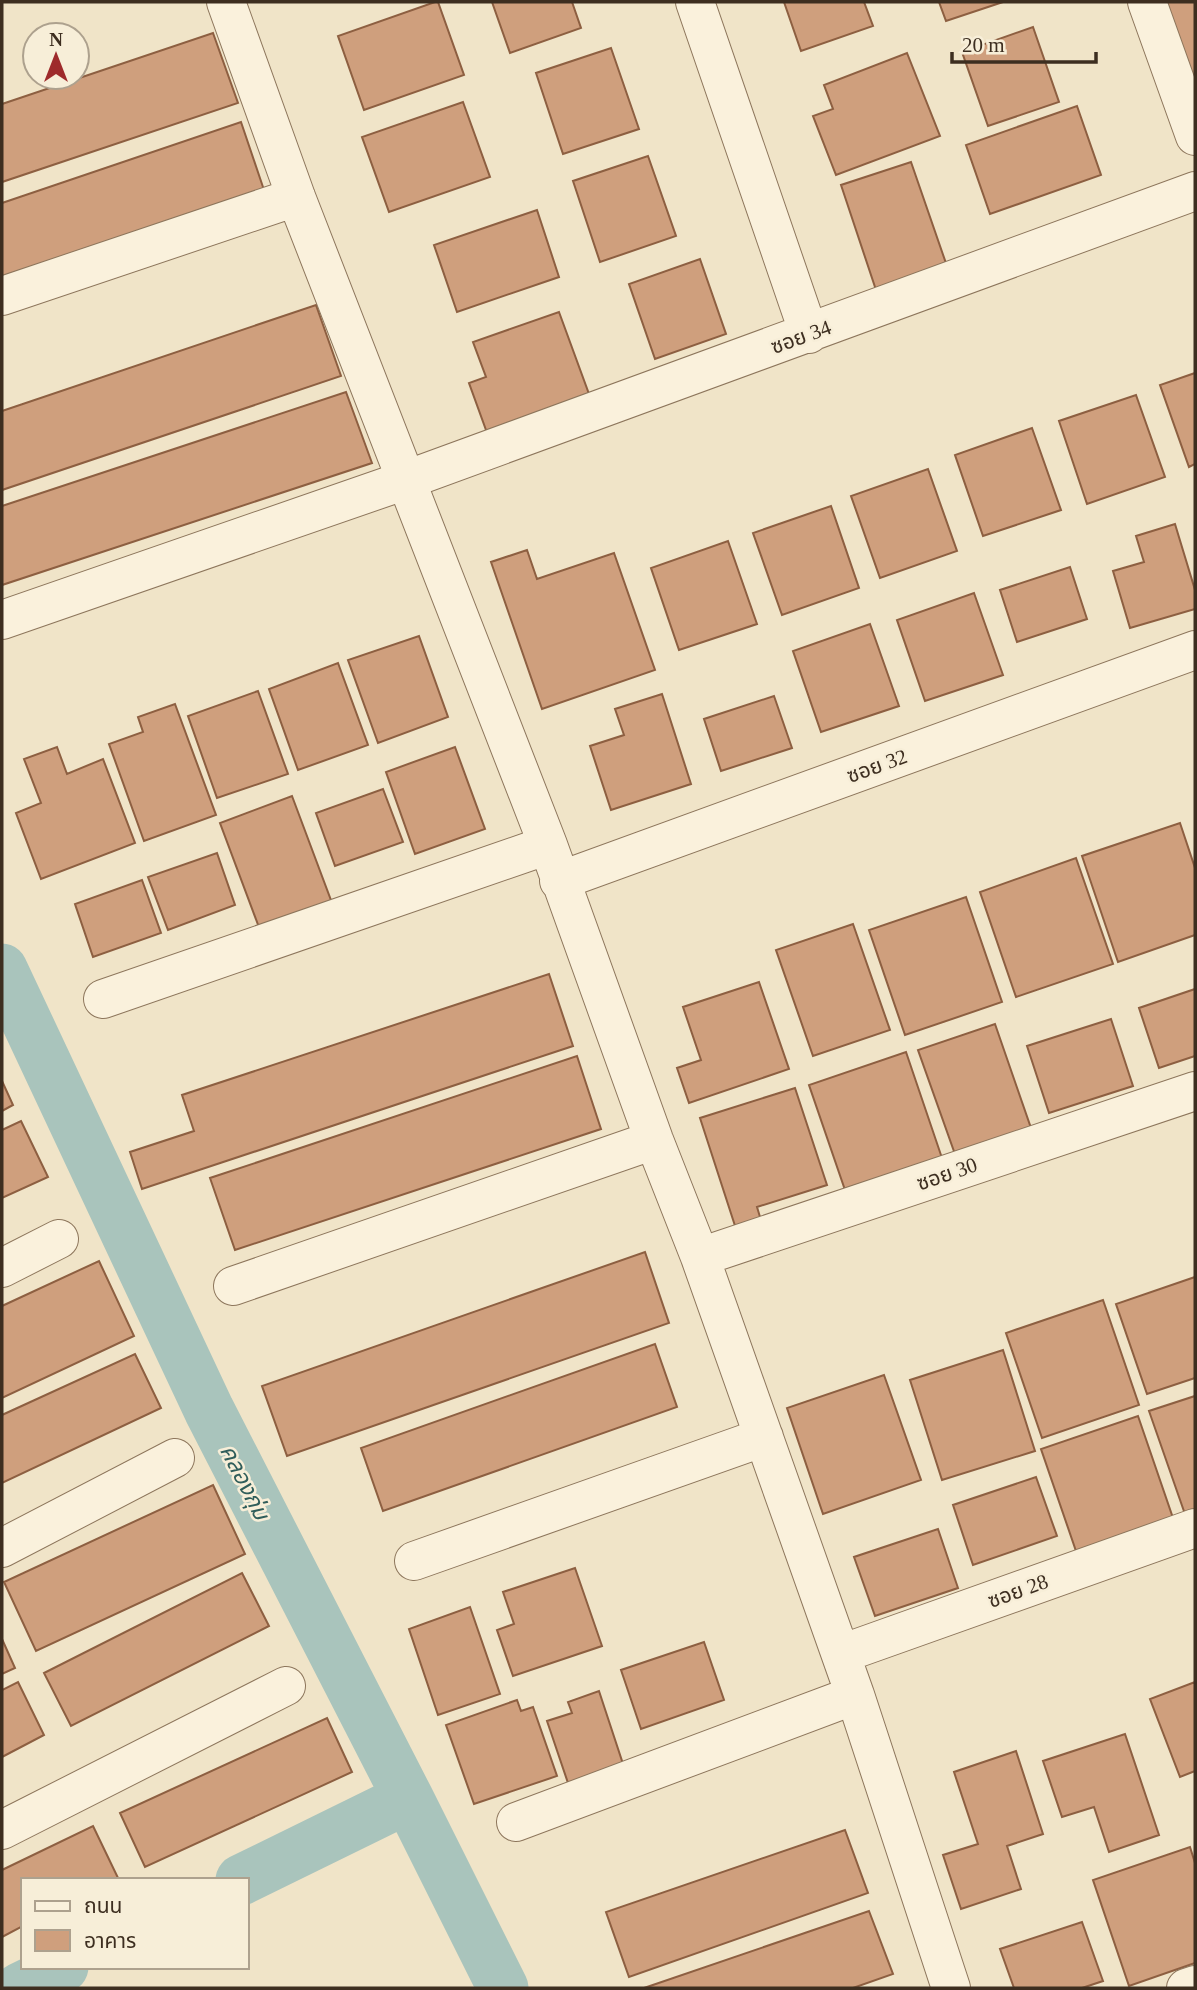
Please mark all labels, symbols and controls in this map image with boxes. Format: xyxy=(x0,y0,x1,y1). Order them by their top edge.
north arrow xyxy=(21,21,91,91)
scale bar xyxy=(952,21,1096,65)
text: N xyxy=(49,29,63,50)
text: 20 m xyxy=(962,33,1005,57)
street label: ซอย 34 xyxy=(768,315,835,359)
street label: ซอย 32 xyxy=(844,744,910,788)
street label: ซอย 30 xyxy=(914,1152,980,1196)
water label: คลองกุ่ม xyxy=(214,1441,275,1526)
street label: ซอย 28 xyxy=(985,1569,1051,1613)
legend xyxy=(21,1878,248,1969)
text: ถนน xyxy=(84,1894,122,1918)
text: อาคาร xyxy=(84,1929,136,1953)

